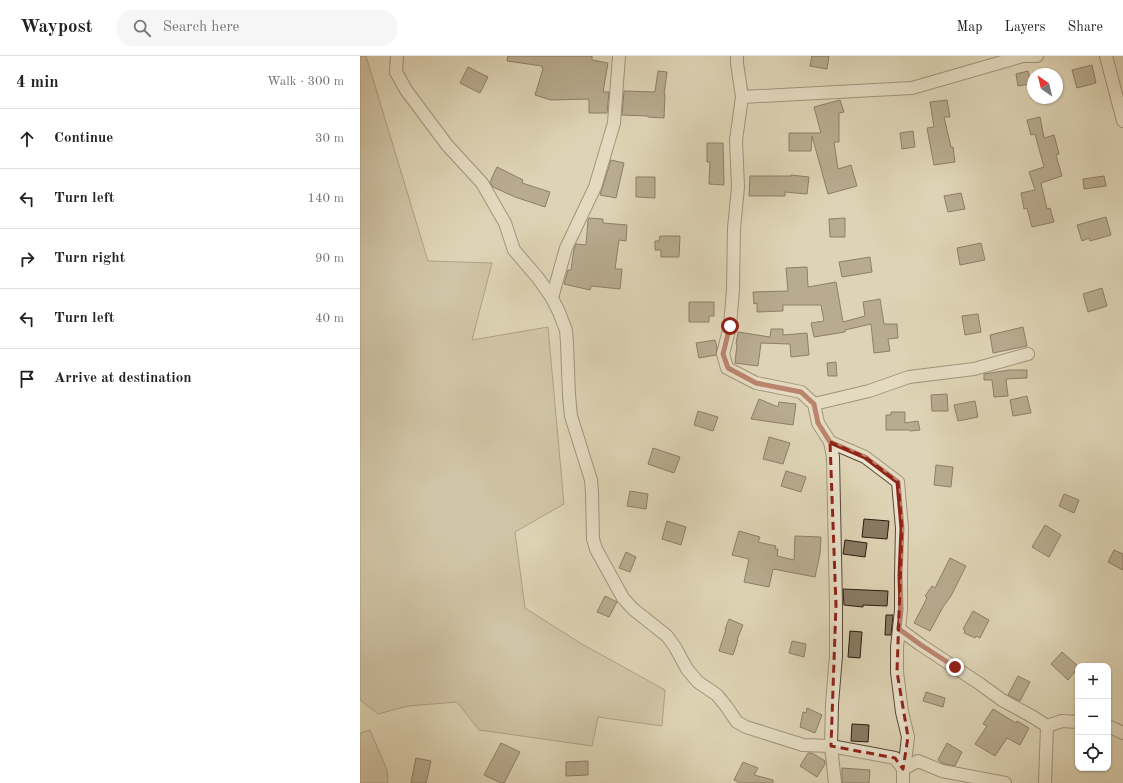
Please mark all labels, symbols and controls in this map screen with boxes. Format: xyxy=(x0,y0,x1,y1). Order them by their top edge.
search box xyxy=(117,10,397,46)
icon: search xyxy=(131,17,153,39)
text: Waypost xyxy=(20,18,93,37)
text: Search here xyxy=(163,20,239,35)
text: Map xyxy=(957,20,983,34)
text: Layers xyxy=(1005,20,1046,34)
text: Share xyxy=(1068,20,1103,34)
north arrow xyxy=(1027,68,1063,104)
text: 4 min xyxy=(16,74,59,91)
text: Walk · 300 m xyxy=(267,75,344,88)
icon: ahead xyxy=(16,128,38,150)
text: Continue xyxy=(54,131,113,146)
text: 30 m xyxy=(315,132,344,145)
icon: left xyxy=(16,188,38,210)
text: Turn left xyxy=(54,191,114,206)
text: 140 m xyxy=(307,192,344,205)
icon: right xyxy=(16,248,38,270)
text: Turn right xyxy=(54,251,125,266)
text: 90 m xyxy=(315,252,344,265)
icon: left xyxy=(16,308,38,330)
text: Turn left xyxy=(54,311,114,326)
text: 40 m xyxy=(315,312,344,325)
route start xyxy=(721,317,739,335)
icon: arrive xyxy=(16,368,38,390)
text: Arrive at destination xyxy=(54,371,192,386)
route end xyxy=(946,658,964,676)
map controls xyxy=(1075,663,1111,771)
button: + xyxy=(1075,663,1111,699)
button: − xyxy=(1075,699,1111,735)
button: locate xyxy=(1075,735,1111,771)

